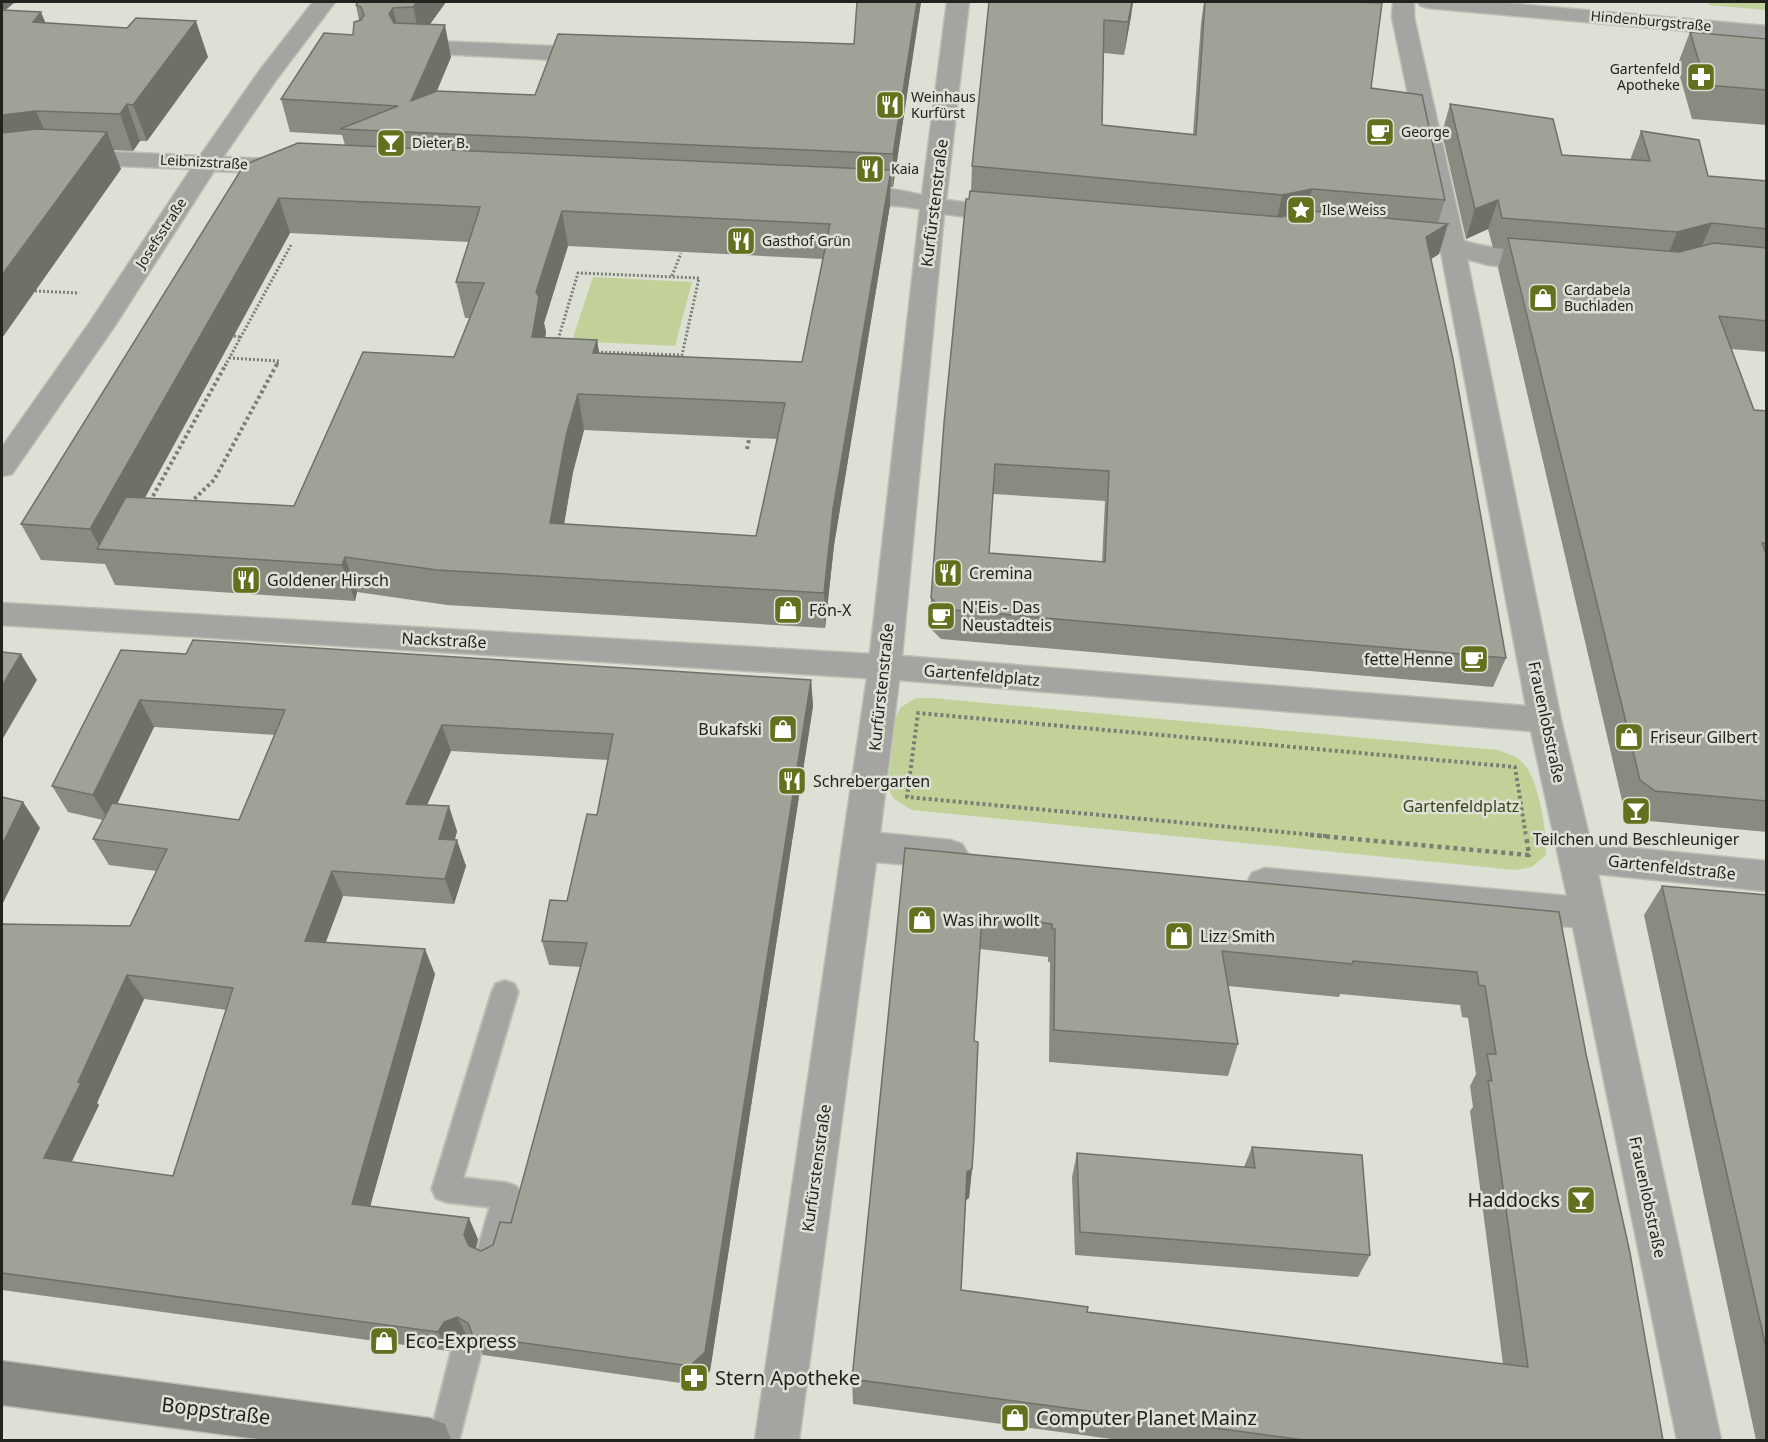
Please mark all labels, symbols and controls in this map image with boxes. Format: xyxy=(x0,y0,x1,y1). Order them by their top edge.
street label: Hindenburgstraße xyxy=(1590,6,1712,35)
place label: Gartenfeld Apotheke xyxy=(1610,59,1680,94)
pharmacy icon: Gartenfeld Apotheke xyxy=(1685,61,1717,93)
place label: Weinhaus Kurfürst xyxy=(911,87,976,122)
restaurant icon: Weinhaus Kurfürst xyxy=(874,89,906,121)
cafe icon: George xyxy=(1364,116,1396,148)
place label: George xyxy=(1401,122,1450,141)
bar icon: Dieter B. xyxy=(375,127,407,159)
place label: Dieter B. xyxy=(412,133,469,152)
street label: Kurfürstenstraße xyxy=(915,138,953,268)
street label: Leibnizstraße xyxy=(160,150,249,173)
restaurant icon: Kaia xyxy=(854,153,886,185)
place label: Kaia xyxy=(891,159,919,178)
street label: Josefsstraße xyxy=(130,194,190,273)
place icon: Ilse Weiss xyxy=(1285,194,1317,226)
place label: Ilse Weiss xyxy=(1322,200,1387,219)
restaurant icon: Gasthof Grün xyxy=(725,225,757,257)
place label: Gasthof Grün xyxy=(762,231,851,250)
place label: Cardabela Buchladen xyxy=(1564,280,1634,315)
shop icon: Cardabela Buchladen xyxy=(1527,282,1559,314)
restaurant icon: Cremina xyxy=(932,557,964,589)
place label: Cremina xyxy=(969,562,1032,584)
restaurant icon: Goldener Hirsch xyxy=(230,564,262,596)
place label: Goldener Hirsch xyxy=(267,569,389,591)
shop icon: Fön-X xyxy=(772,594,804,626)
place label: N'Eis - Das Neustadteis xyxy=(962,596,1052,636)
place label: Fön-X xyxy=(809,599,852,621)
cafe icon: N'Eis - Das Neustadteis xyxy=(925,600,957,632)
street label: Kurfürstenstraße xyxy=(863,622,899,752)
street label: Nackstraße xyxy=(401,627,487,653)
cafe icon: fette Henne xyxy=(1458,643,1490,675)
place label: fette Henne xyxy=(1364,648,1453,670)
street label: Gartenfeldplatz xyxy=(923,659,1041,691)
street label: Frauenlobstraße xyxy=(1523,659,1571,785)
shop icon: Bukafski xyxy=(767,713,799,745)
place label: Bukafski xyxy=(698,718,762,740)
shop icon: Friseur Gilbert xyxy=(1613,721,1645,753)
place label: Friseur Gilbert xyxy=(1650,726,1758,748)
restaurant icon: Schrebergarten xyxy=(776,765,808,797)
place label: Schrebergarten xyxy=(813,770,930,792)
park label: Gartenfeldplatz xyxy=(1403,795,1519,817)
bar icon: Teilchen und Beschleuniger xyxy=(1620,795,1652,827)
place label: Teilchen und Beschleuniger xyxy=(1533,828,1740,850)
street label: Gartenfeldstraße xyxy=(1607,849,1737,885)
shop icon: Was ihr wollt xyxy=(906,904,938,936)
place label: Was ihr wollt xyxy=(943,909,1040,931)
shop icon: Lizz Smith xyxy=(1163,920,1195,952)
place label: Lizz Smith xyxy=(1200,925,1275,947)
street label: Kurfürstenstraße xyxy=(796,1103,836,1233)
street label: Frauenlobstraße xyxy=(1624,1134,1672,1260)
bar icon: Haddocks xyxy=(1565,1184,1597,1216)
place label: Haddocks xyxy=(1467,1186,1560,1213)
shop icon: Eco-Express xyxy=(368,1325,400,1357)
place label: Eco-Express xyxy=(405,1327,517,1354)
pharmacy icon: Stern Apotheke xyxy=(678,1362,710,1394)
place label: Stern Apotheke xyxy=(715,1364,860,1391)
street label: Boppstraße xyxy=(160,1390,272,1431)
shop icon: Computer Planet Mainz xyxy=(999,1402,1031,1434)
place label: Computer Planet Mainz xyxy=(1036,1404,1257,1431)

